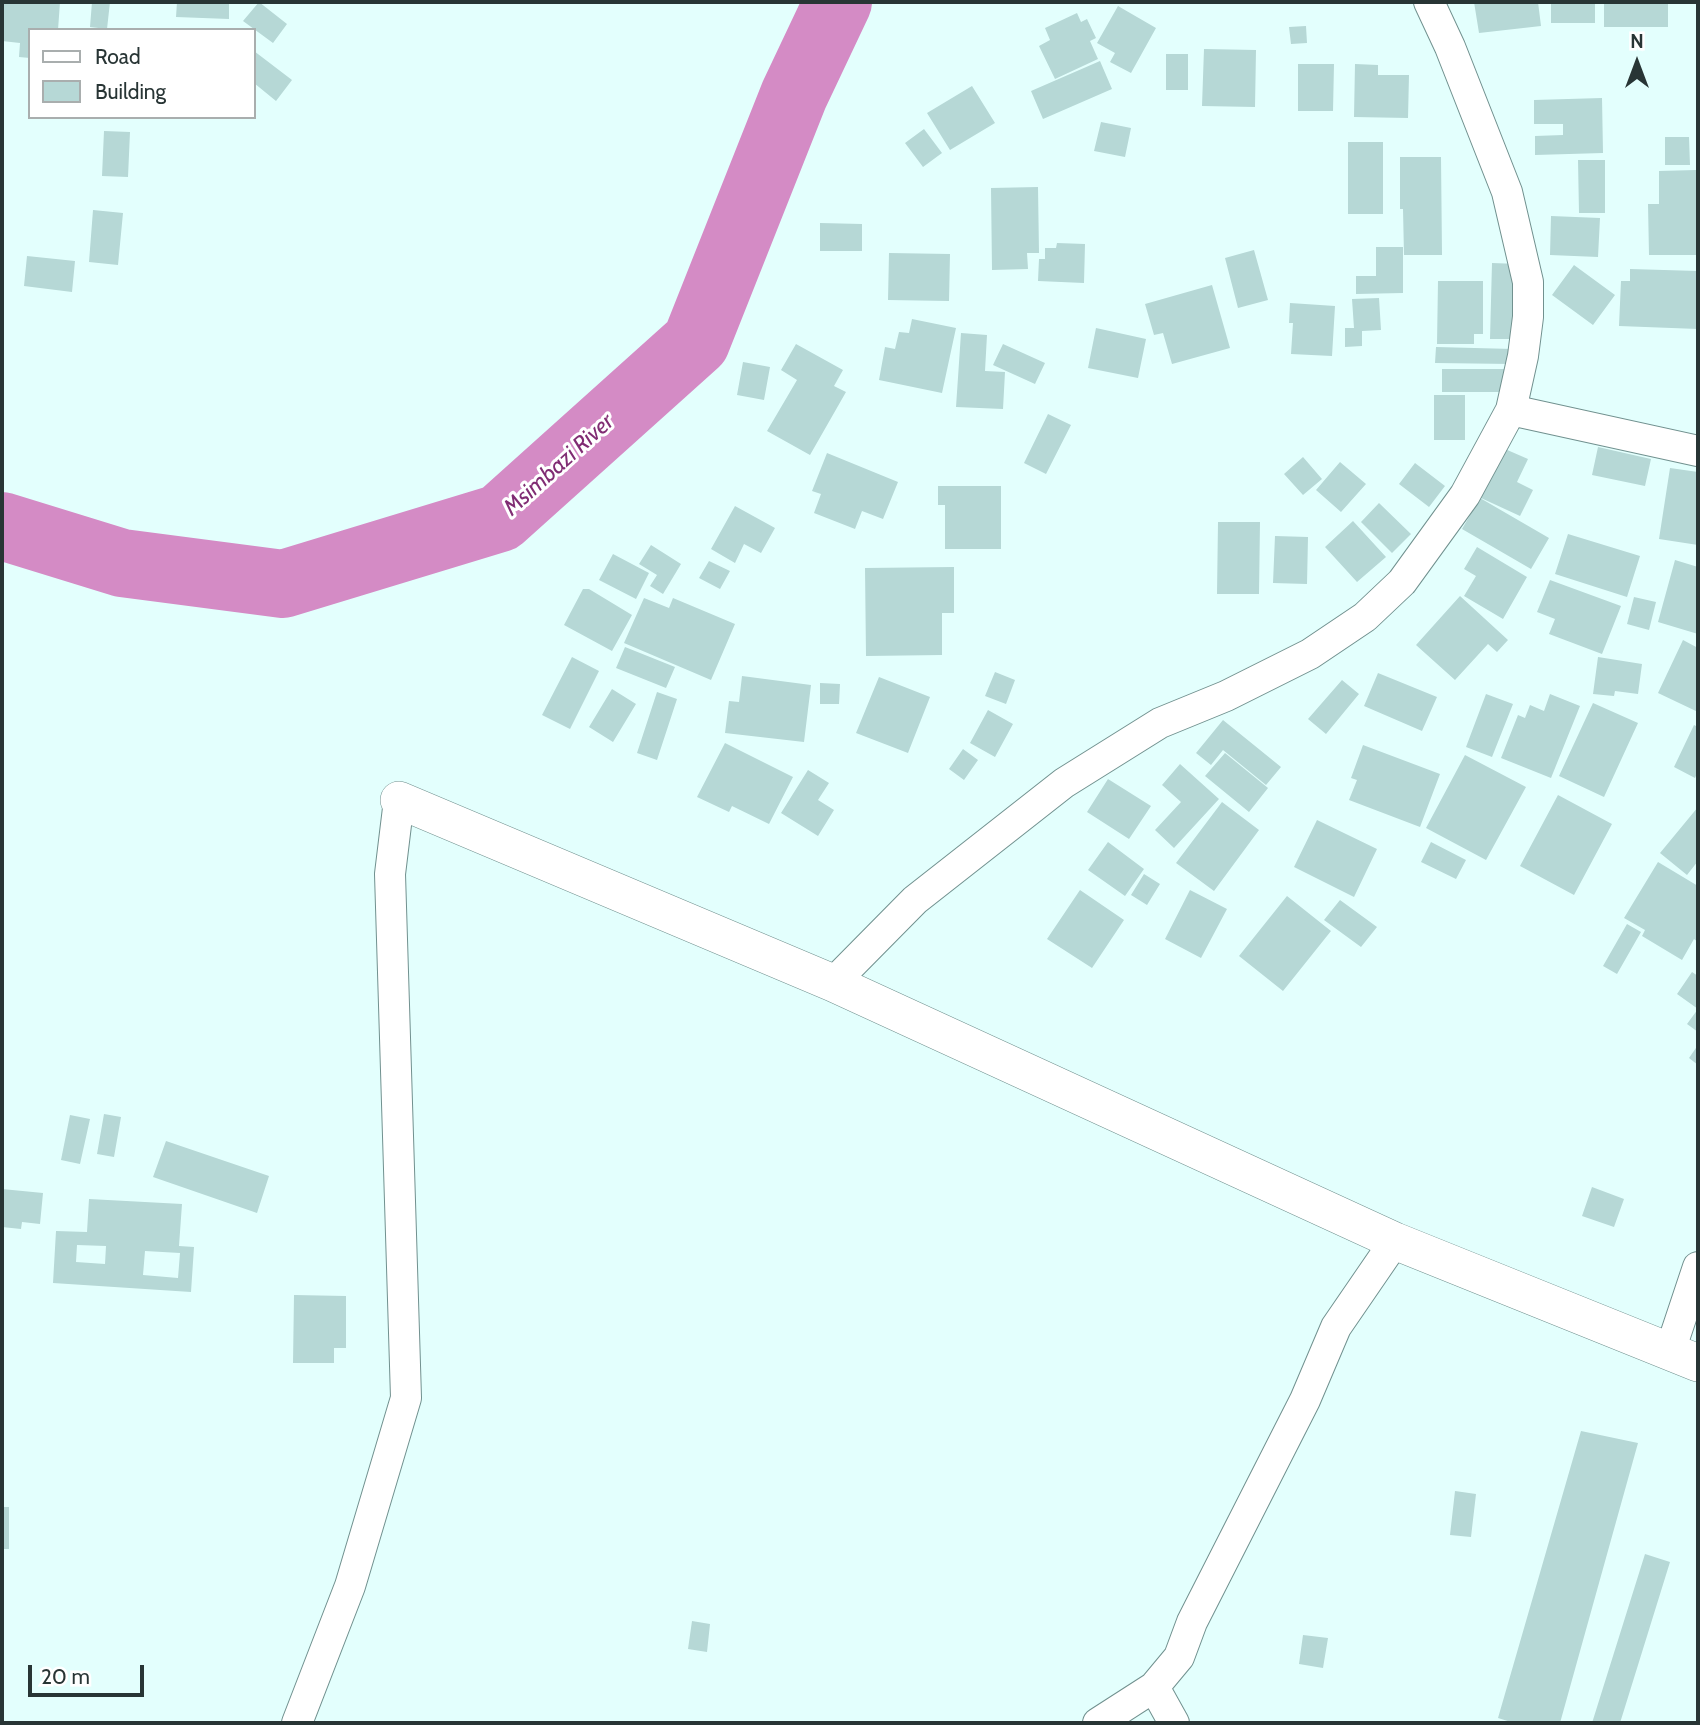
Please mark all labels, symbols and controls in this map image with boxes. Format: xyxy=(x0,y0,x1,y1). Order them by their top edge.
legend xyxy=(28,28,256,119)
north arrow xyxy=(1602,28,1672,98)
text: N xyxy=(1630,30,1644,53)
text: Road xyxy=(95,44,141,69)
text: Building xyxy=(95,79,166,104)
water label: Msimbazi River xyxy=(498,408,620,522)
scale bar xyxy=(32,1652,147,1696)
text: 20 m xyxy=(41,1664,90,1689)

